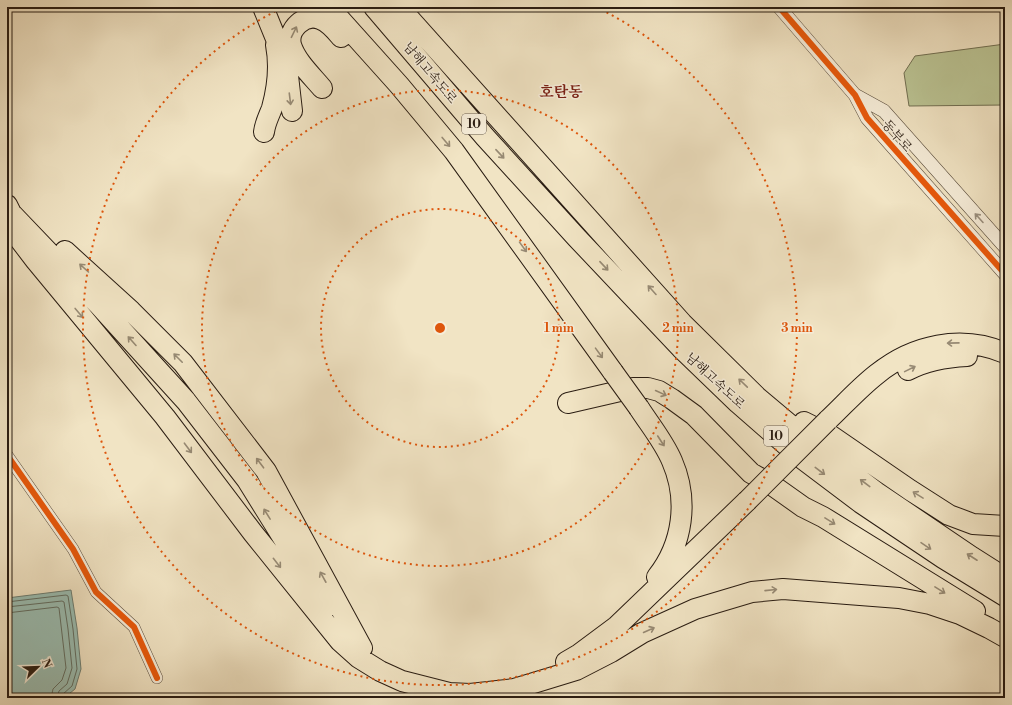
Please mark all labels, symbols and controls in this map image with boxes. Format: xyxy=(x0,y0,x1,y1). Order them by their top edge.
one-way arrow xyxy=(291,26,298,38)
street label: 남해고속도로 xyxy=(400,39,461,107)
district label: 호탄동 xyxy=(539,83,583,102)
one-way arrow xyxy=(286,92,294,105)
road number: 10 xyxy=(462,114,486,134)
street label: 동부로 xyxy=(879,117,916,156)
one-way arrow xyxy=(442,137,451,148)
one-way arrow xyxy=(495,149,504,159)
one-way arrow xyxy=(975,213,984,223)
one-way arrow xyxy=(519,242,527,253)
one-way arrow xyxy=(599,261,608,271)
one-way arrow xyxy=(79,264,89,273)
one-way arrow xyxy=(647,285,657,295)
one-way arrow xyxy=(74,307,83,318)
centre of rings xyxy=(433,321,447,335)
text: 1 min xyxy=(544,321,575,336)
text: 2 min xyxy=(662,321,694,336)
text: 3 min xyxy=(781,321,813,336)
one-way arrow xyxy=(127,335,136,346)
one-way arrow xyxy=(947,340,960,347)
one-way arrow xyxy=(595,347,603,358)
street label: 남해고속도로 xyxy=(682,349,748,413)
one-way arrow xyxy=(173,353,183,363)
one-way arrow xyxy=(904,365,916,372)
one-way arrow xyxy=(738,378,748,388)
one-way arrow xyxy=(654,390,666,397)
road number: 10 xyxy=(764,426,788,446)
one-way arrow xyxy=(657,435,665,446)
one-way arrow xyxy=(184,442,193,453)
one-way arrow xyxy=(255,458,264,469)
one-way arrow xyxy=(814,467,825,476)
one-way arrow xyxy=(859,479,870,487)
one-way arrow xyxy=(912,491,923,499)
one-way arrow xyxy=(263,508,271,520)
one-way arrow xyxy=(824,517,835,525)
one-way arrow xyxy=(920,542,931,550)
one-way arrow xyxy=(967,553,978,561)
one-way arrow xyxy=(273,558,281,569)
one-way arrow xyxy=(319,571,327,583)
one-way arrow xyxy=(764,586,777,594)
one-way arrow xyxy=(934,586,946,594)
one-way arrow xyxy=(642,626,654,633)
north arrow xyxy=(18,647,58,687)
text: N xyxy=(38,657,55,670)

